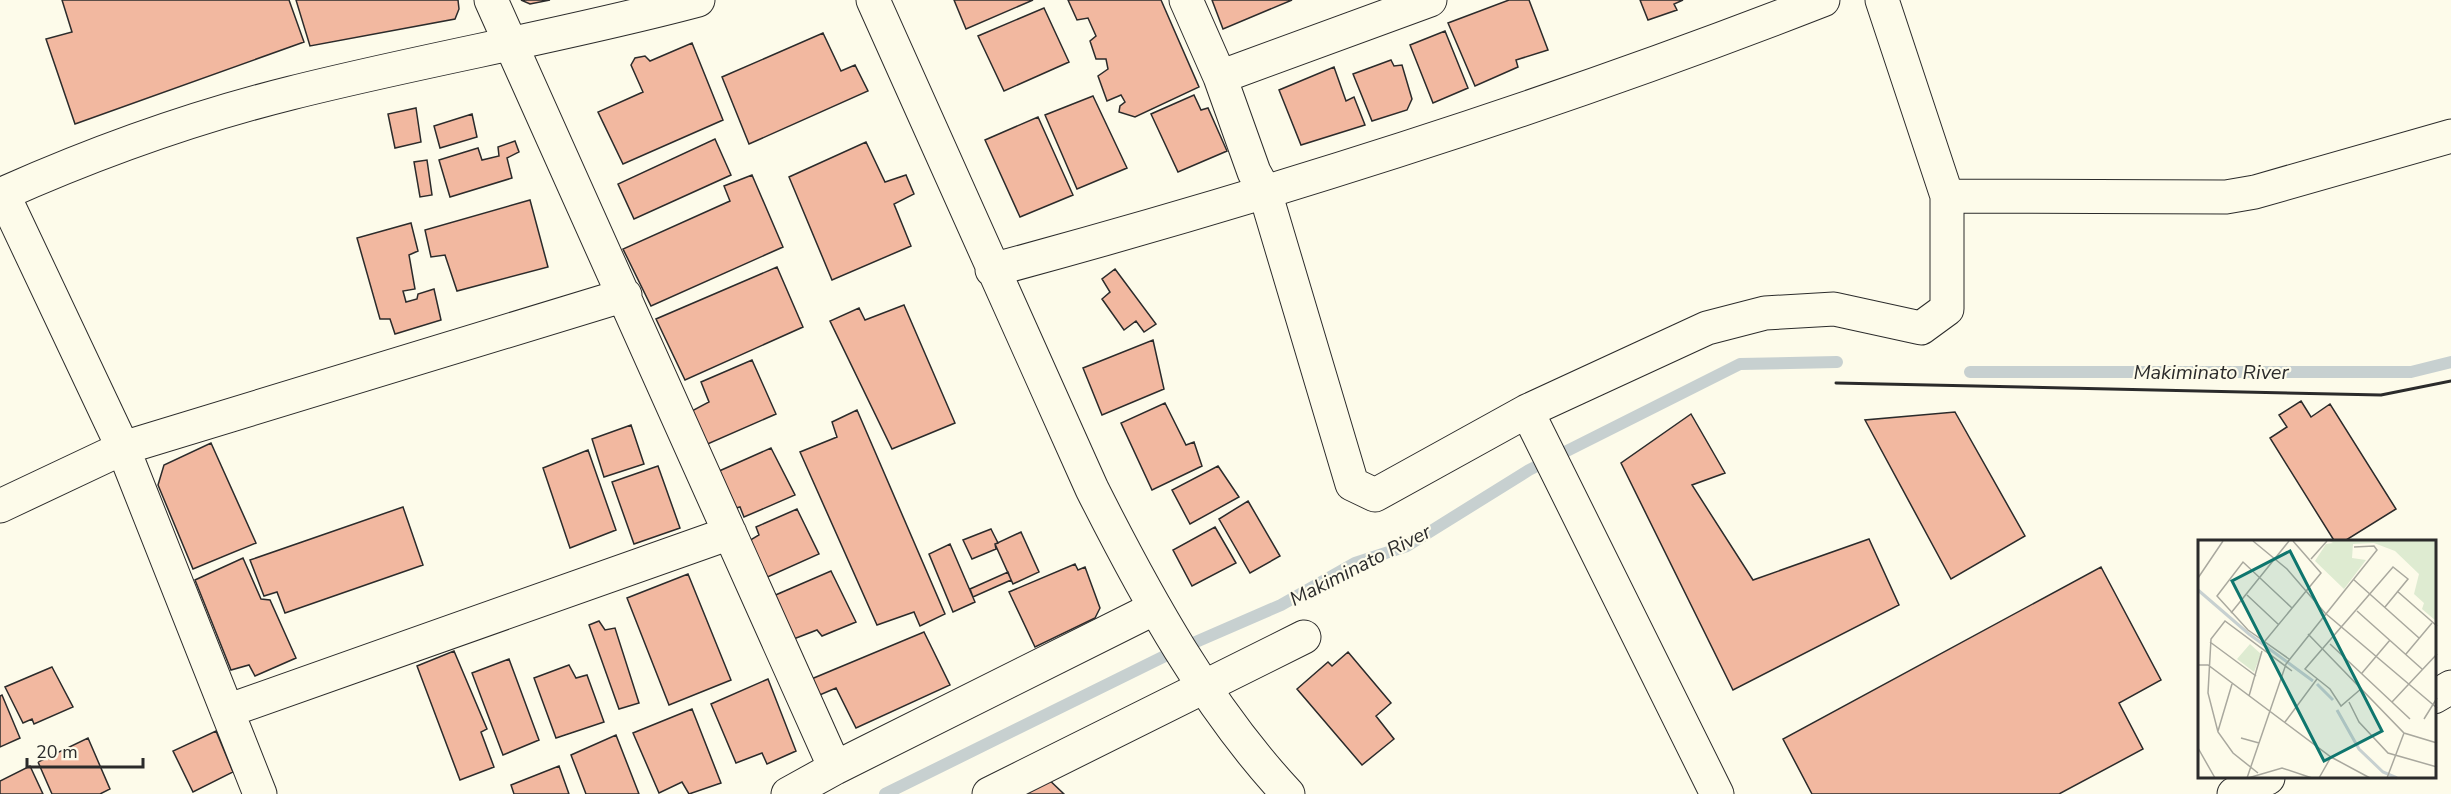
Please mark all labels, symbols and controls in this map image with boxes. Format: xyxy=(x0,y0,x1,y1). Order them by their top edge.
water label: Makiminato River xyxy=(2133,359,2289,386)
water label: Makiminato River xyxy=(1285,518,1436,613)
inset map xyxy=(2198,540,2436,779)
scale bar xyxy=(27,731,142,769)
text: 20 m xyxy=(36,740,78,764)

